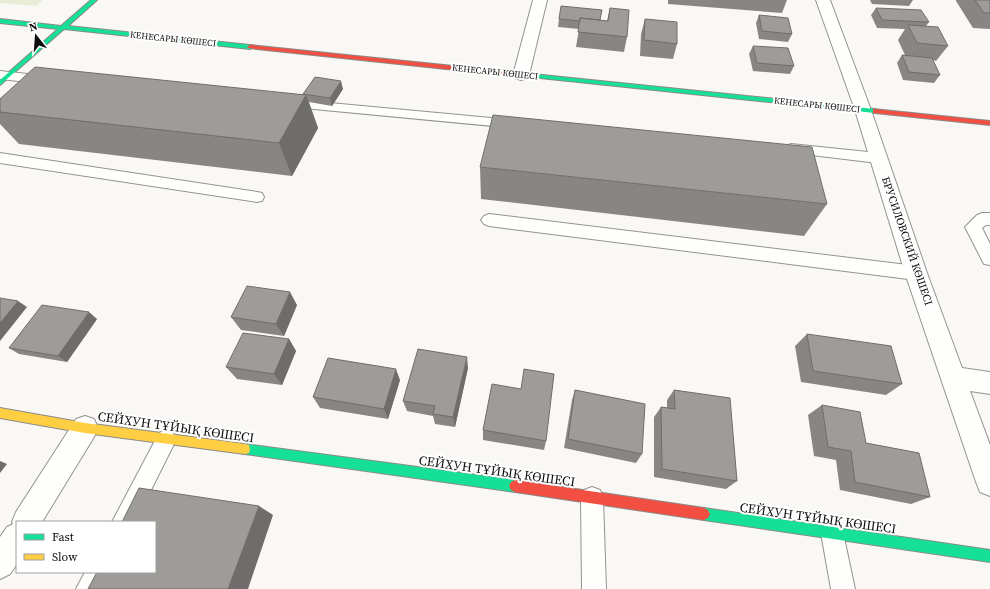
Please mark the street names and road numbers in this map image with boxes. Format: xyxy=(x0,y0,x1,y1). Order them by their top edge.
street label: КЕНЕСАРЫ КӨШЕСІ xyxy=(129,29,217,49)
street label: КЕНЕСАРЫ КӨШЕСІ xyxy=(451,62,539,82)
street label: КЕНЕСАРЫ КӨШЕСІ xyxy=(773,95,861,115)
street label: БРУСИЛОВСКИЙ КӨШЕСІ xyxy=(878,175,936,307)
street label: СЕЙХУН ТҰЙЫҚ КӨШЕСІ xyxy=(97,408,255,446)
street label: СЕЙХУН ТҰЙЫҚ КӨШЕСІ xyxy=(418,452,576,490)
street label: СЕЙХУН ТҰЙЫҚ КӨШЕСІ xyxy=(739,499,897,537)

